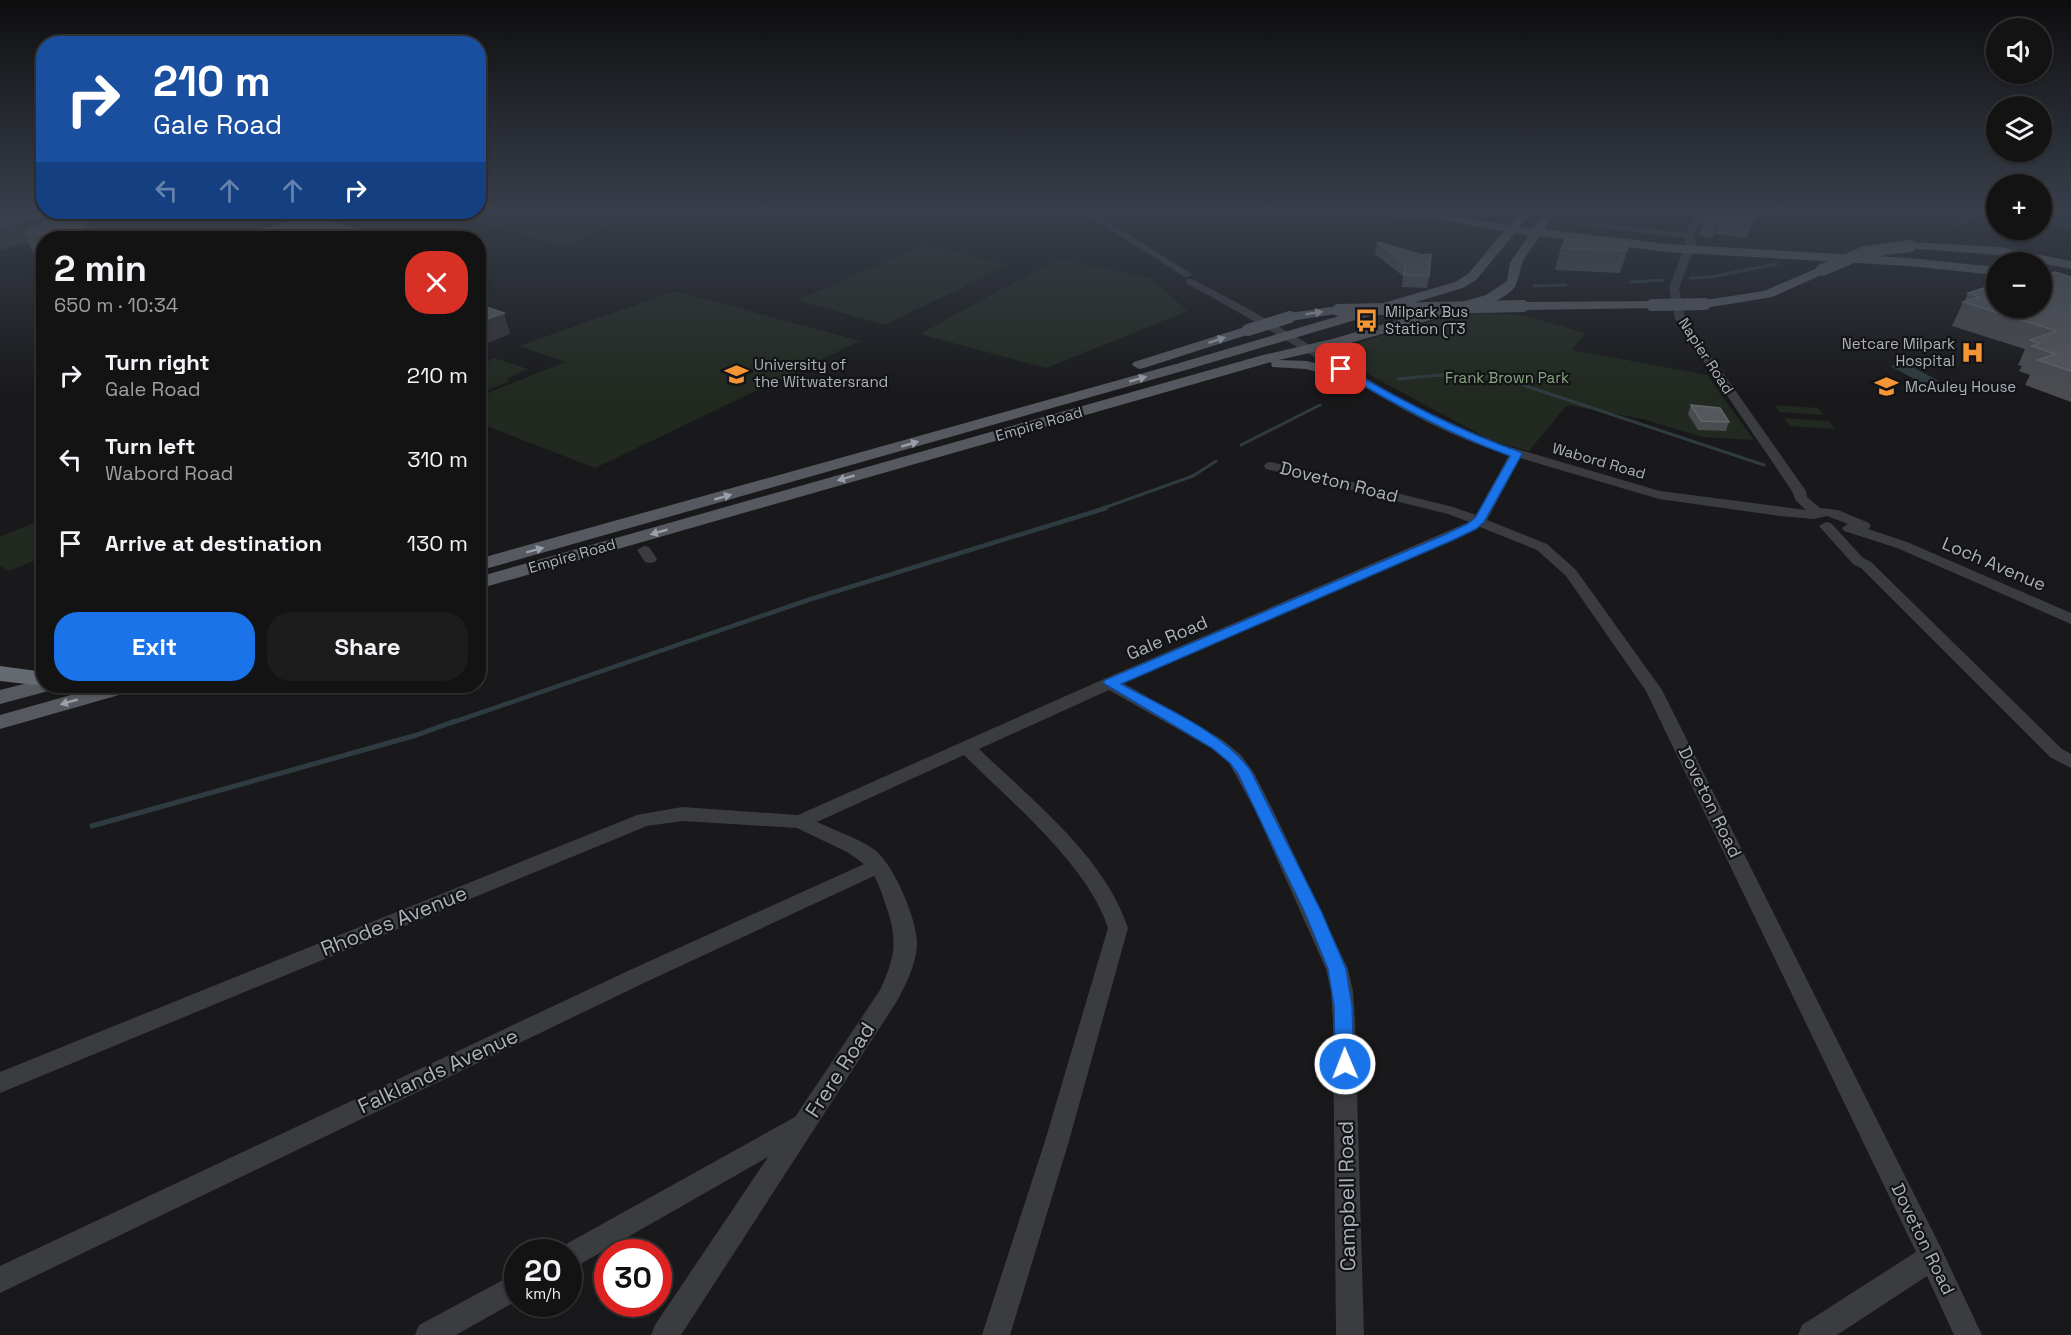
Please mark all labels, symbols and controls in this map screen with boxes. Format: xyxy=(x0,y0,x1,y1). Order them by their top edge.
map controls xyxy=(1986,18,2052,318)
button: sound xyxy=(1986,18,2052,84)
text: 210 m xyxy=(153,55,271,108)
icon: right xyxy=(54,60,132,138)
button: layers xyxy=(1986,96,2052,162)
text: Gale Road xyxy=(153,107,282,142)
icon: left xyxy=(150,174,183,207)
icon: ahead xyxy=(213,174,246,207)
icon: ahead xyxy=(276,174,309,207)
icon: right xyxy=(339,174,372,207)
button: + xyxy=(1986,174,2052,240)
text: 2 min xyxy=(54,246,147,292)
button: close xyxy=(405,251,468,314)
button: − xyxy=(1986,252,2052,318)
text: 650 m · 10:34 xyxy=(54,292,178,318)
place label: Milpark Bus Station (T3 xyxy=(1385,302,1468,339)
bus stop icon: Milpark Bus Station (T3 xyxy=(1354,308,1380,334)
one-way arrow xyxy=(1305,309,1324,318)
street label: Napier Road xyxy=(1675,314,1738,397)
place label: Netcare Milpark Hospital xyxy=(1842,334,1955,370)
one-way arrow xyxy=(1208,335,1226,344)
hospital icon: Netcare Milpark Hospital xyxy=(1960,340,1986,366)
pin xyxy=(1315,343,1366,394)
text: Turn right xyxy=(105,348,210,376)
icon: arrive xyxy=(1324,352,1357,385)
place label: University of the Witwatersrand xyxy=(754,355,888,391)
icon: right xyxy=(54,359,87,392)
text: 210 m xyxy=(407,361,468,389)
school or university icon: University of the Witwatersrand xyxy=(723,361,749,387)
park label: Frank Brown Park xyxy=(1445,368,1569,387)
one-way arrow xyxy=(1129,374,1147,384)
school or university icon: McAuley House xyxy=(1874,374,1900,400)
text: Gale Road xyxy=(105,376,201,402)
place label: McAuley House xyxy=(1905,377,2016,396)
street label: Empire Road xyxy=(993,402,1085,445)
text: Turn left xyxy=(105,432,195,460)
street label: Wabord Road xyxy=(1550,438,1648,483)
one-way arrow xyxy=(901,439,919,448)
icon: left xyxy=(54,443,87,476)
text: 310 m xyxy=(407,445,468,473)
street label: Doveton Road xyxy=(1278,456,1401,507)
text: Wabord Road xyxy=(105,460,233,486)
one-way arrow xyxy=(837,474,855,484)
one-way arrow xyxy=(714,492,732,501)
icon: arrive xyxy=(54,527,87,560)
one-way arrow xyxy=(649,527,668,537)
text: Arrive at destination xyxy=(105,529,322,557)
text: 130 m xyxy=(407,529,468,557)
street label: Loch Avenue xyxy=(1939,531,2050,596)
street label: Empire Road xyxy=(526,534,618,577)
one-way arrow xyxy=(526,545,544,554)
street label: Gale Road xyxy=(1123,610,1211,665)
button: Exit xyxy=(54,612,255,681)
button: Share xyxy=(267,612,468,681)
one-way arrow xyxy=(60,698,78,707)
street label: Doveton Road xyxy=(1674,742,1747,861)
street label: Rhodes Avenue xyxy=(317,879,471,962)
street label: Frere Road xyxy=(799,1017,880,1122)
street label: Falklands Avenue xyxy=(353,1022,522,1119)
position arrow xyxy=(1313,1032,1377,1096)
street label: Campbell Road xyxy=(1332,1121,1361,1271)
street label: Doveton Road xyxy=(1887,1179,1960,1298)
speed limit sign: 30 xyxy=(594,1239,672,1317)
text: 20 xyxy=(524,1251,562,1290)
text: km/h xyxy=(525,1284,561,1303)

